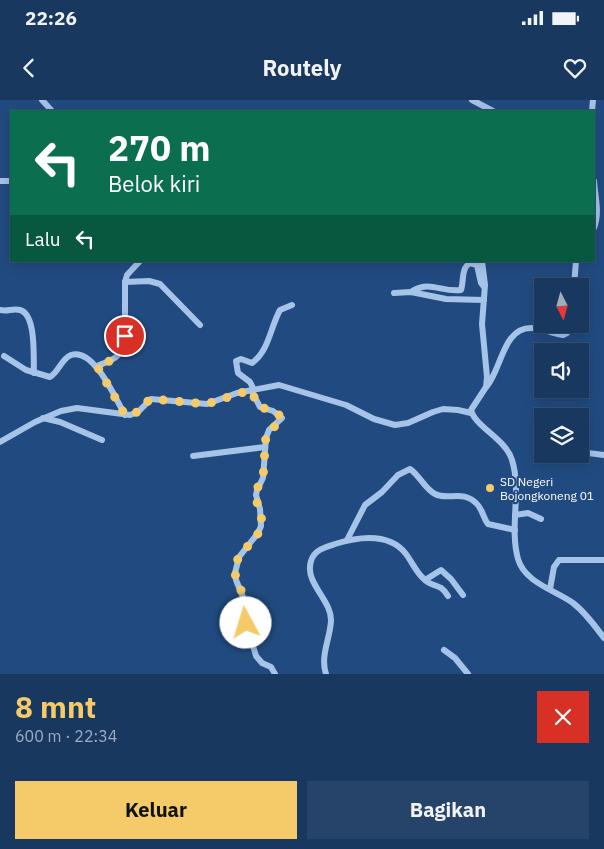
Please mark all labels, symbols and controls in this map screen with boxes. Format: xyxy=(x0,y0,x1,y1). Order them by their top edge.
text: 22:26 xyxy=(25,6,77,30)
text: Routely xyxy=(262,53,342,82)
icon: back xyxy=(15,54,43,82)
icon: heart xyxy=(561,54,589,82)
text: 270 m xyxy=(108,125,211,171)
icon: left xyxy=(25,130,90,195)
text: Belok kiri xyxy=(108,169,200,198)
icon: left xyxy=(71,225,99,253)
text: Lalu xyxy=(25,227,61,251)
north arrow xyxy=(534,278,589,332)
map controls xyxy=(534,278,589,463)
pin xyxy=(104,315,146,357)
icon: arrive xyxy=(111,322,139,350)
button: sound xyxy=(534,343,589,398)
button: layers xyxy=(534,408,589,463)
place label: SD Negeri Bojongkoneng 01 xyxy=(500,474,594,503)
marker: SD Negeri Bojongkoneng 01 xyxy=(484,482,496,494)
position arrow xyxy=(219,596,271,648)
text: 8 mnt xyxy=(15,687,96,726)
button: close xyxy=(537,691,589,743)
text: 600 m · 22:34 xyxy=(15,726,117,746)
button: Keluar xyxy=(15,781,297,839)
button: Bagikan xyxy=(307,781,589,839)

